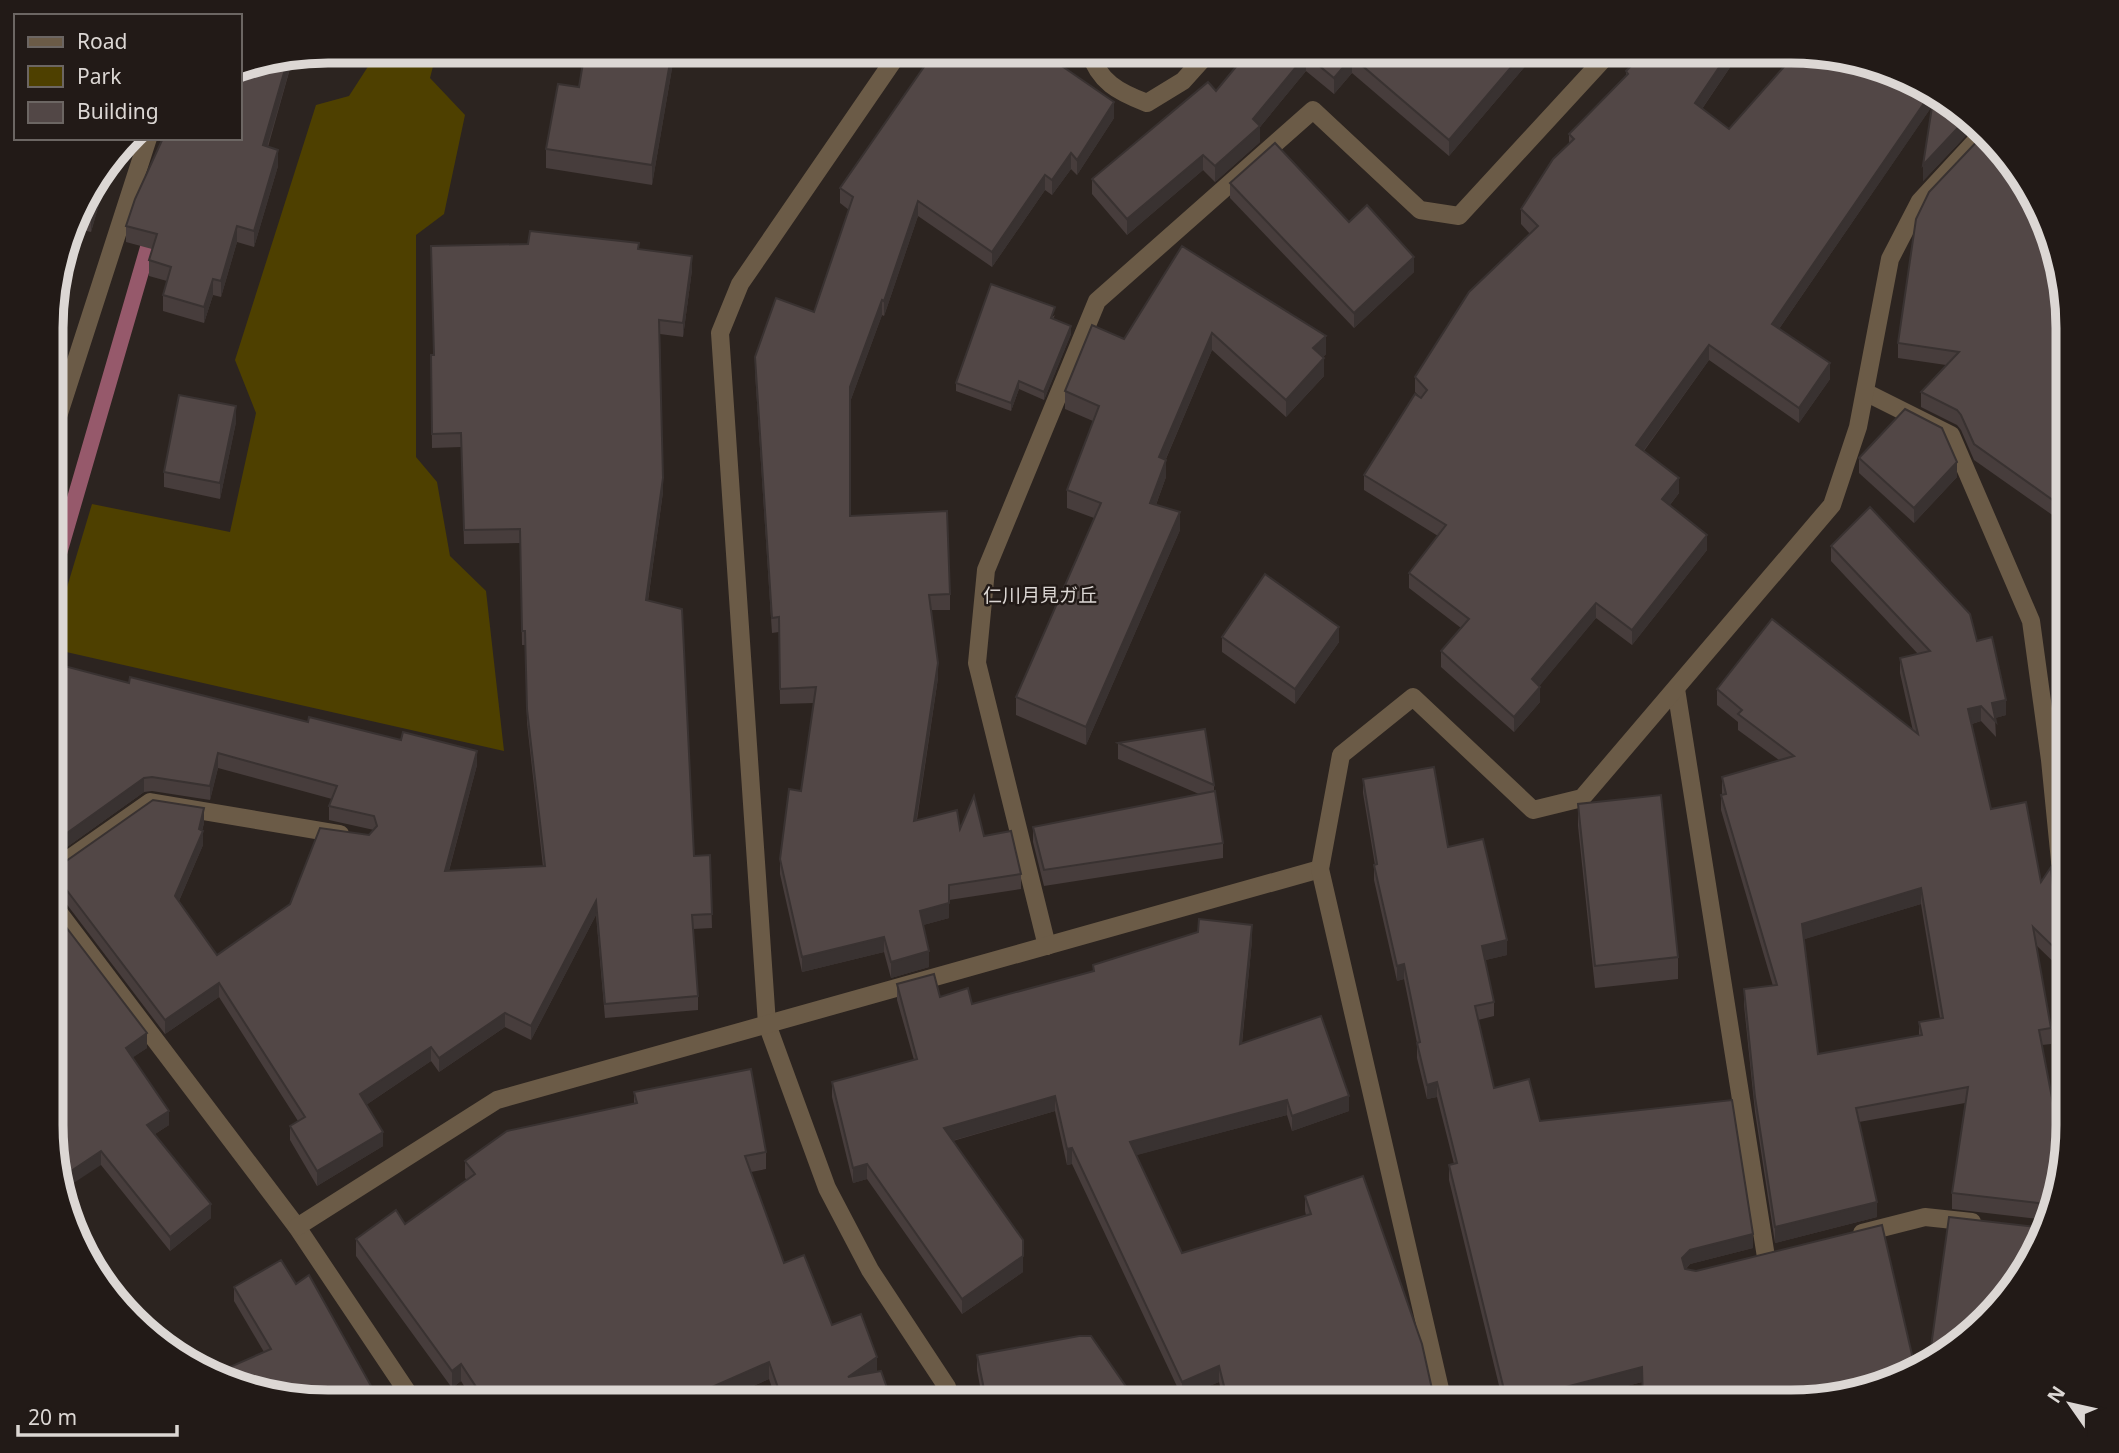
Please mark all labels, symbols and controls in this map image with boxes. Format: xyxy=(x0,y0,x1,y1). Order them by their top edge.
legend xyxy=(14,14,242,140)
text: Road xyxy=(77,27,127,55)
text: Park xyxy=(77,62,122,90)
text: Building xyxy=(77,97,159,125)
district label: 仁川月見ガ丘 xyxy=(983,582,1097,608)
north arrow xyxy=(2035,1369,2105,1439)
text: N xyxy=(2041,1381,2071,1408)
scale bar xyxy=(18,1394,177,1438)
text: 20 m xyxy=(28,1403,77,1431)

